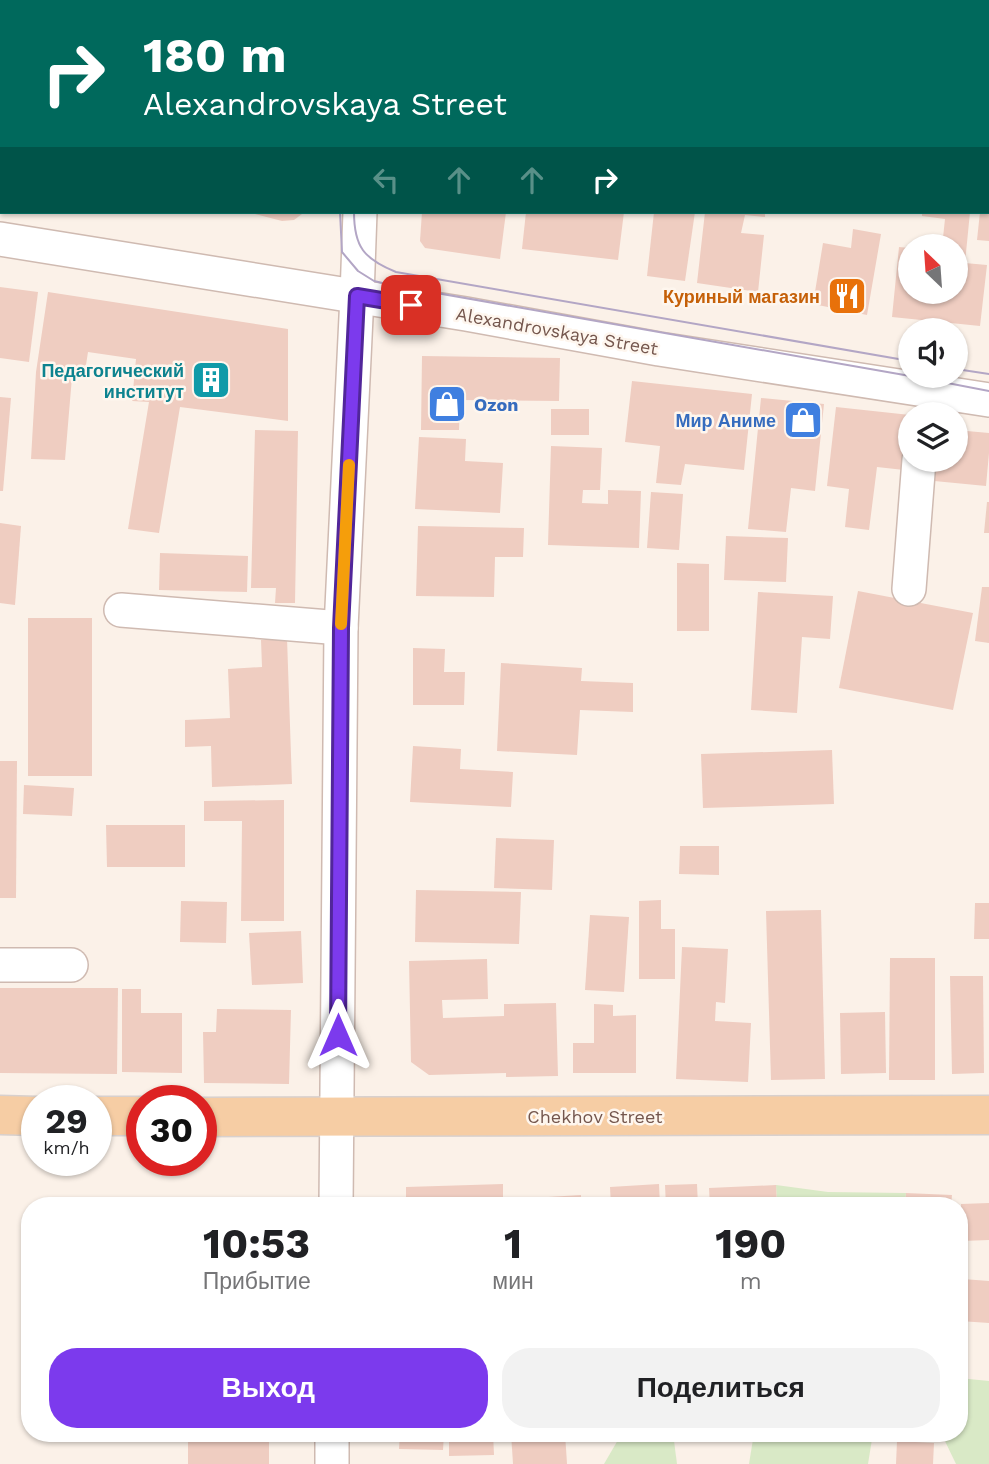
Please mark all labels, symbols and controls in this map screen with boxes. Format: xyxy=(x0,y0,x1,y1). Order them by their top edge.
text: 180 m xyxy=(143,26,287,84)
icon: right xyxy=(28,28,119,119)
text: Alexandrovskaya Street xyxy=(143,85,507,123)
icon: left xyxy=(367,161,405,199)
icon: ahead xyxy=(440,161,478,199)
icon: ahead xyxy=(513,161,551,199)
icon: right xyxy=(586,161,624,199)
north arrow xyxy=(898,234,968,304)
map controls xyxy=(898,234,968,472)
pin xyxy=(381,275,441,335)
restaurant icon: Куриный магазин xyxy=(826,275,868,317)
icon: arrive xyxy=(392,286,430,324)
place label: Куриный магазин xyxy=(663,286,820,307)
street label: Alexandrovskaya Street xyxy=(454,303,660,359)
button: sound xyxy=(898,318,968,388)
building icon: Педагогический институт xyxy=(190,359,232,401)
place label: Педагогический институт xyxy=(41,360,184,402)
shop icon: Ozon xyxy=(426,383,468,425)
place label: Ozon xyxy=(474,394,518,415)
shop icon: Мир Аниме xyxy=(782,399,824,441)
button: layers xyxy=(898,402,968,472)
place label: Мир Аниме xyxy=(676,410,776,431)
position arrow xyxy=(301,998,375,1072)
speed limit sign: 30 xyxy=(126,1085,217,1176)
text: 29 xyxy=(45,1100,88,1142)
street label: Chekhov Street xyxy=(527,1106,663,1127)
text: km/h xyxy=(43,1137,90,1158)
text: 10:53 xyxy=(203,1219,310,1268)
text: 1 xyxy=(504,1219,522,1268)
text: 190 xyxy=(715,1219,786,1268)
text: Прибытие xyxy=(203,1268,311,1295)
text: мин xyxy=(492,1268,534,1295)
text: m xyxy=(740,1268,762,1295)
button: Выход xyxy=(49,1348,488,1428)
button: Поделиться xyxy=(502,1348,940,1428)

